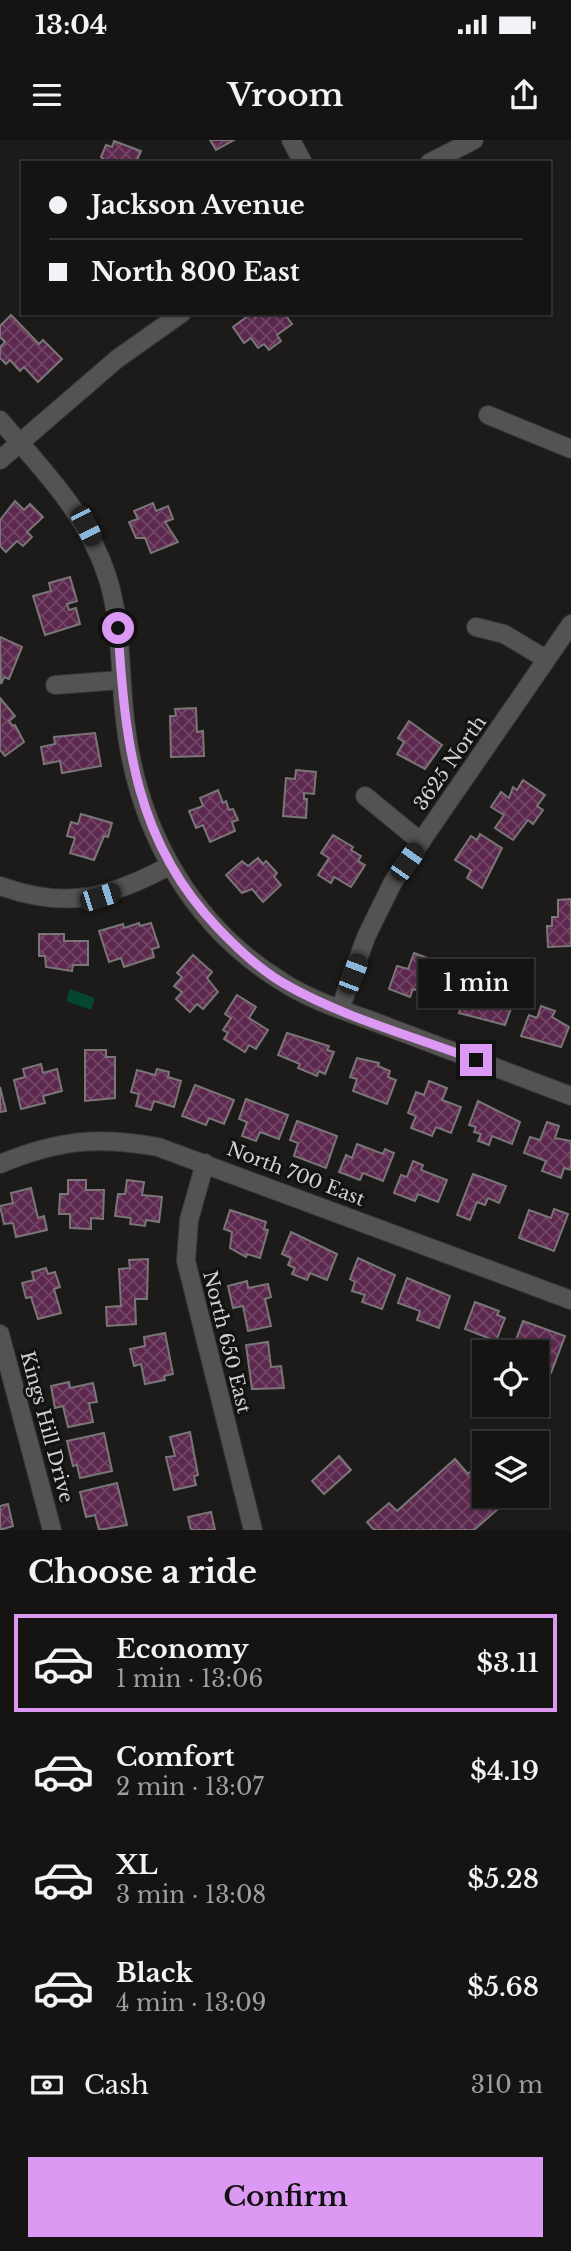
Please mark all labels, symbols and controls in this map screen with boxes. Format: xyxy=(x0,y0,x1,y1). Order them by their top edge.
text: 13:04 xyxy=(35,9,107,41)
text: Vroom xyxy=(227,75,344,115)
icon: menu xyxy=(28,76,66,114)
icon: share xyxy=(505,76,543,114)
text: Jackson Avenue xyxy=(91,189,305,221)
text: North 800 East xyxy=(91,256,300,288)
car xyxy=(68,503,105,549)
route start xyxy=(102,612,134,644)
street label: 3625 North xyxy=(409,711,491,815)
car xyxy=(387,839,428,885)
car xyxy=(77,881,124,913)
car xyxy=(336,951,371,997)
callout: 1 min xyxy=(418,958,534,1007)
text: 1 min xyxy=(443,969,509,997)
route end xyxy=(460,1044,492,1076)
street label: North 700 East xyxy=(224,1137,369,1211)
street label: North 650 East xyxy=(198,1268,256,1416)
map controls xyxy=(472,1340,549,1508)
button: locate xyxy=(472,1340,549,1417)
street label: Kings Hill Drive xyxy=(16,1349,78,1505)
button: layers xyxy=(472,1431,549,1508)
text: Choose a ride xyxy=(28,1552,257,1592)
icon: car xyxy=(32,1632,95,1695)
text: Economy xyxy=(116,1633,249,1665)
text: $3.11 xyxy=(476,1647,539,1679)
text: 1 min · 13:06 xyxy=(116,1665,263,1693)
icon: car xyxy=(32,1740,95,1803)
text: Comfort xyxy=(116,1741,234,1773)
text: $4.19 xyxy=(470,1755,539,1787)
text: 2 min · 13:07 xyxy=(116,1773,264,1801)
icon: car xyxy=(32,1848,95,1911)
text: XL xyxy=(116,1849,158,1881)
text: $5.28 xyxy=(468,1863,539,1895)
text: 3 min · 13:08 xyxy=(116,1881,266,1909)
icon: car xyxy=(32,1956,95,2019)
text: Black xyxy=(116,1957,193,1989)
text: $5.68 xyxy=(467,1971,539,2003)
text: 4 min · 13:09 xyxy=(116,1989,266,2017)
icon: cash xyxy=(28,2066,66,2104)
text: Cash xyxy=(84,2069,149,2101)
text: 310 m xyxy=(471,2071,543,2099)
button: Confirm xyxy=(28,2157,543,2237)

